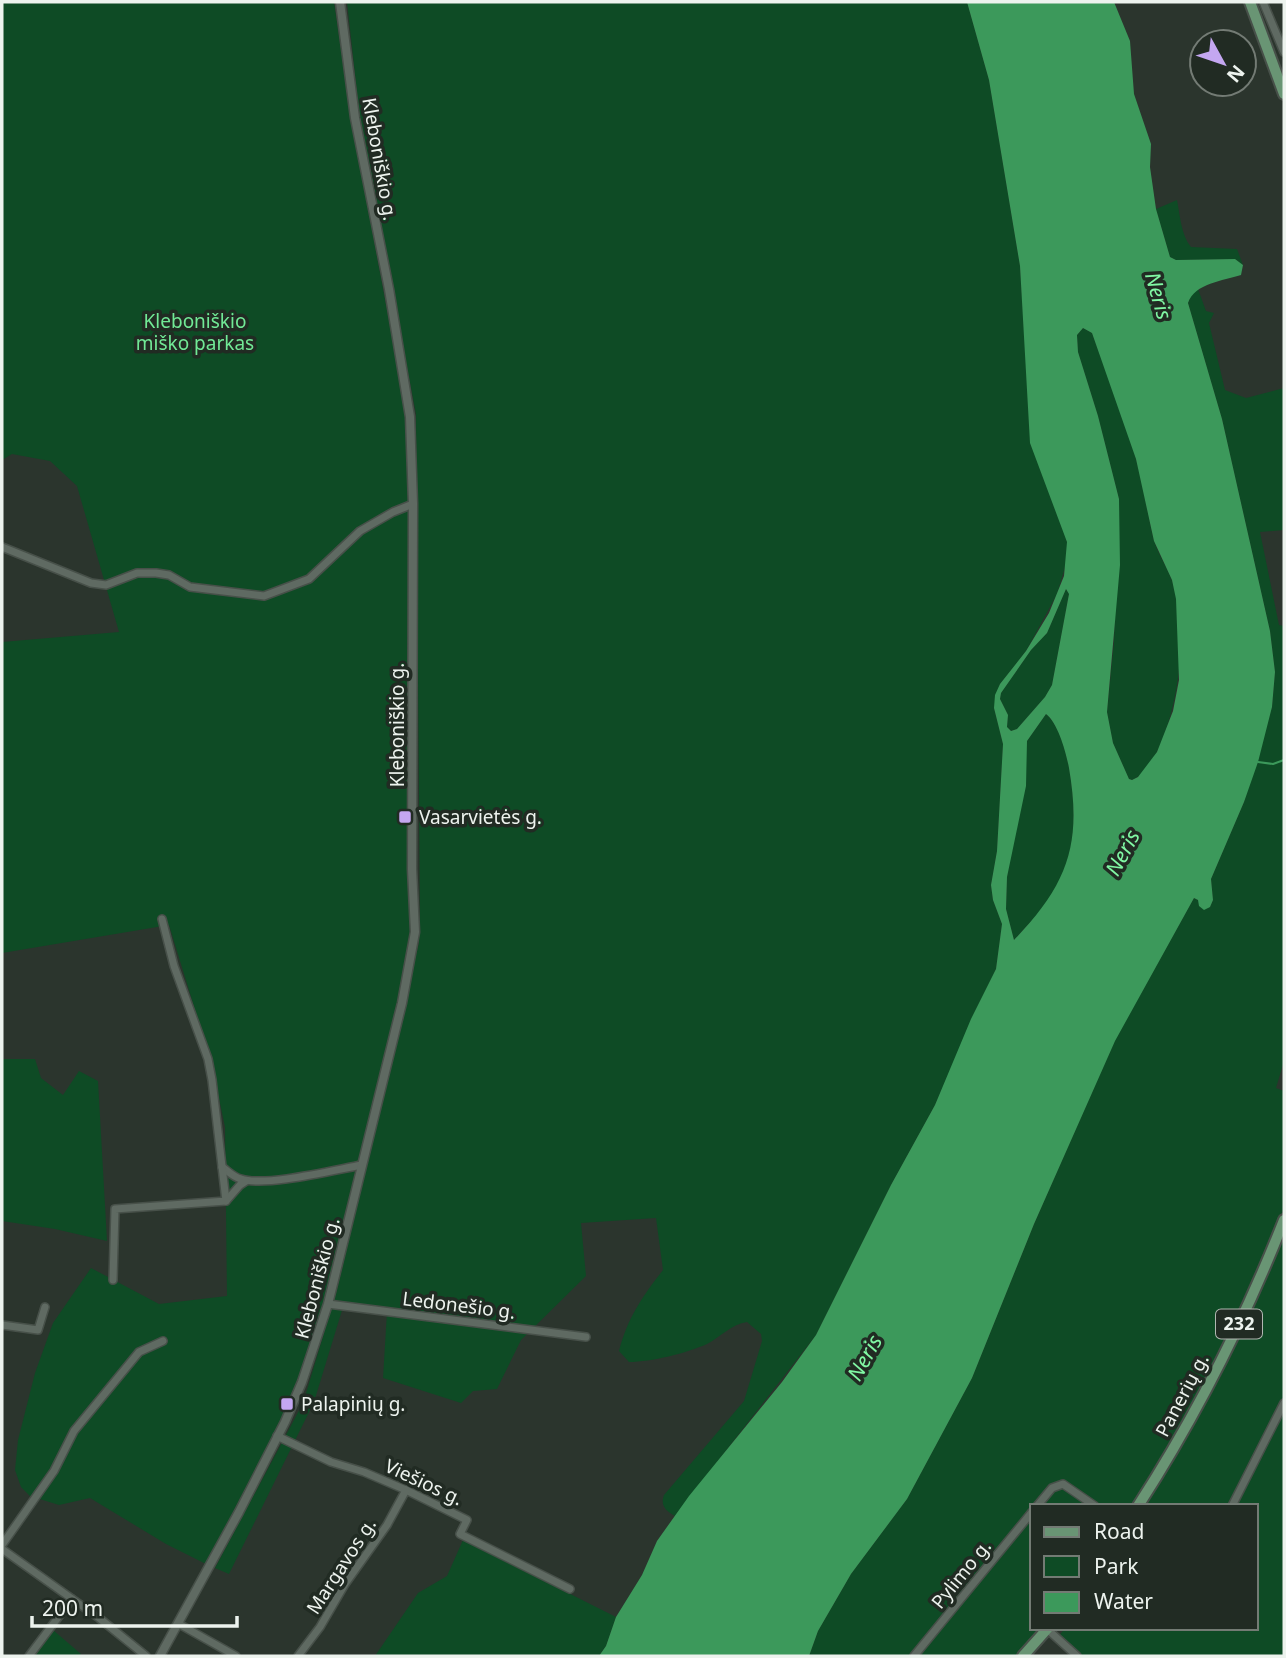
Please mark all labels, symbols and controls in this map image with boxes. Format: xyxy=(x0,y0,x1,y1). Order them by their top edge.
north arrow xyxy=(1188,28,1258,98)
text: N xyxy=(1221,60,1251,88)
street label: Kleboniškio g. xyxy=(356,95,404,223)
water label: Neris xyxy=(1139,269,1179,323)
park label: Kleboniškio miško parkas xyxy=(136,308,254,356)
street label: Kleboniškio g. xyxy=(384,663,410,787)
place label: Vasarvietės g. xyxy=(419,804,542,830)
marker: Vasarvietės g. xyxy=(397,809,413,825)
water label: Neris xyxy=(1098,825,1146,880)
street label: Kleboniškio g. xyxy=(288,1214,346,1342)
street label: Ledonešio g. xyxy=(401,1285,517,1325)
road number: 232 xyxy=(1216,1310,1262,1338)
water label: Neris xyxy=(840,1330,888,1385)
street label: Panerių g. xyxy=(1149,1349,1215,1441)
place label: Palapinių g. xyxy=(301,1391,405,1417)
marker: Palapinių g. xyxy=(279,1396,295,1412)
street label: Viešios g. xyxy=(381,1453,467,1511)
legend xyxy=(1030,1504,1258,1630)
street label: Margavos g. xyxy=(300,1513,382,1619)
text: Road xyxy=(1094,1517,1144,1545)
street label: Pylimo g. xyxy=(925,1534,997,1614)
text: Park xyxy=(1094,1552,1139,1580)
scale bar xyxy=(32,1584,236,1628)
text: Water xyxy=(1094,1587,1153,1615)
text: 200 m xyxy=(42,1594,103,1622)

